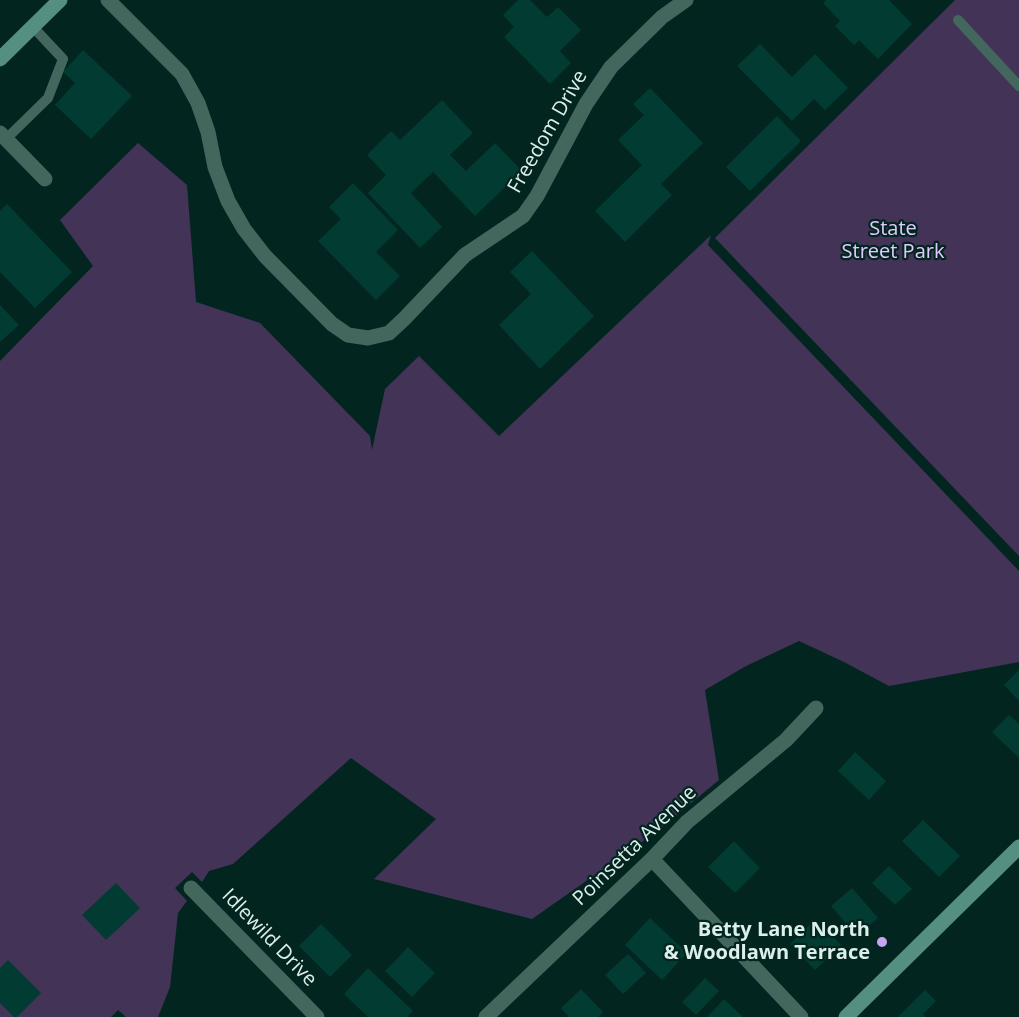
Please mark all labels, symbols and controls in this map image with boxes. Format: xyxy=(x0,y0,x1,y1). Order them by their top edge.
street label: Freedom Drive xyxy=(503,66,593,198)
park label: State Street Park xyxy=(842,217,944,264)
street label: Poinsetta Avenue xyxy=(568,781,702,911)
street label: Idlewild Drive xyxy=(217,884,321,992)
place label: Betty Lane North & Woodlawn Terrace xyxy=(664,918,870,965)
marker: Betty Lane North & Woodlawn Terrace xyxy=(875,935,889,949)

